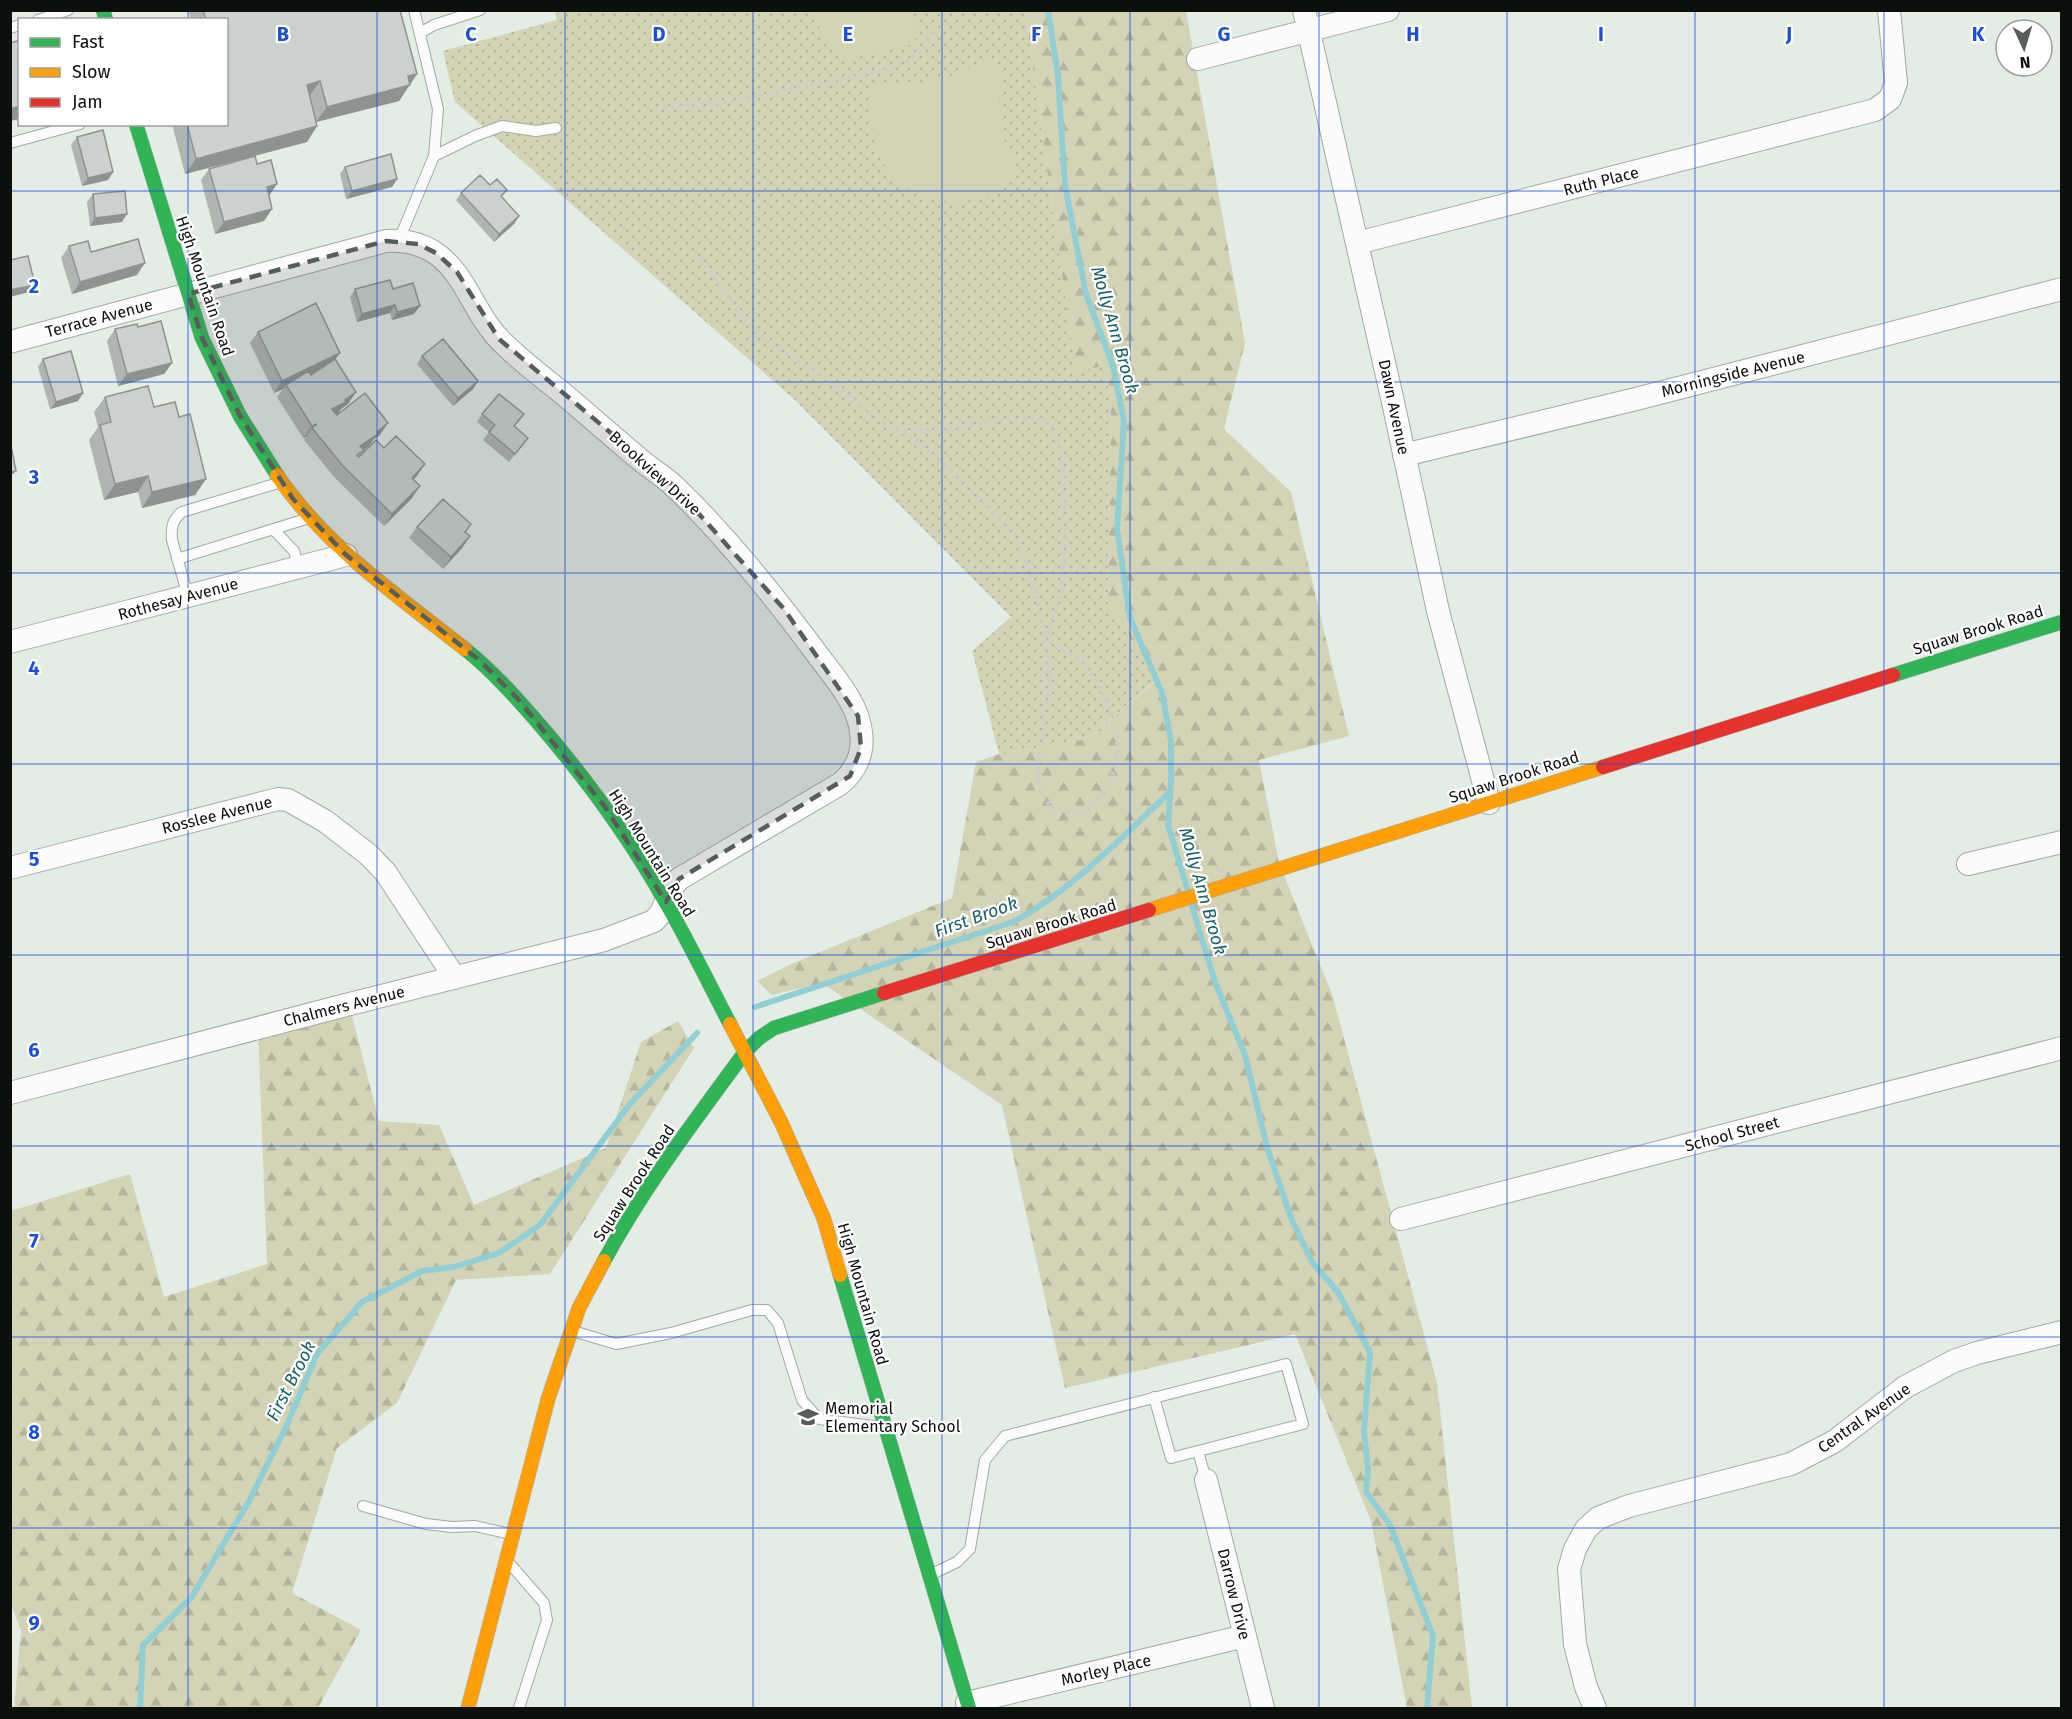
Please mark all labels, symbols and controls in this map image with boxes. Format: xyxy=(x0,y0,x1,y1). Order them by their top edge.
legend xyxy=(18,18,228,126)
north arrow xyxy=(1994,18,2054,78)
text: B xyxy=(277,22,289,46)
text: C xyxy=(465,22,477,46)
text: D xyxy=(652,22,666,46)
text: E xyxy=(843,22,853,46)
text: F xyxy=(1031,22,1041,46)
text: G xyxy=(1218,22,1230,46)
text: H xyxy=(1406,22,1420,46)
text: I xyxy=(1598,22,1604,46)
text: J xyxy=(1785,22,1792,46)
text: K xyxy=(1972,22,1985,46)
text: Fast xyxy=(72,31,105,53)
text: N xyxy=(2019,53,2031,72)
text: Slow xyxy=(72,61,111,83)
text: Jam xyxy=(72,91,103,113)
street label: Ruth Place xyxy=(1561,162,1641,200)
street label: High Mountain Road xyxy=(172,213,238,359)
water label: Molly Ann Brook xyxy=(1086,264,1144,396)
text: 2 xyxy=(29,274,39,298)
street label: Terrace Avenue xyxy=(43,295,155,341)
street label: Morningside Avenue xyxy=(1659,347,1807,401)
street label: Dawn Avenue xyxy=(1375,358,1413,456)
street label: Brookview Drive xyxy=(605,427,705,519)
text: 3 xyxy=(28,465,39,489)
street label: Rothesay Avenue xyxy=(116,574,240,624)
street label: Squaw Brook Road xyxy=(1910,601,2046,659)
text: 4 xyxy=(28,656,40,680)
street label: Squaw Brook Road xyxy=(1447,747,1581,807)
street label: High Mountain Road xyxy=(605,786,699,920)
street label: Rosslee Avenue xyxy=(160,792,274,838)
water label: Molly Ann Brook xyxy=(1174,825,1232,957)
text: 5 xyxy=(29,847,40,871)
water label: First Brook xyxy=(931,892,1021,942)
street label: Squaw Brook Road xyxy=(983,895,1119,953)
street label: Chalmers Avenue xyxy=(281,982,407,1030)
text: 6 xyxy=(28,1038,40,1062)
street label: School Street xyxy=(1683,1112,1781,1156)
street label: Squaw Brook Road xyxy=(589,1121,679,1245)
street label: High Mountain Road xyxy=(834,1221,892,1367)
text: 7 xyxy=(29,1229,39,1253)
water label: First Brook xyxy=(261,1337,321,1425)
street label: Central Avenue xyxy=(1814,1379,1914,1457)
place label: Memorial Elementary School xyxy=(825,1399,961,1436)
school or university icon: Memorial Elementary School xyxy=(796,1405,820,1429)
text: 8 xyxy=(28,1420,40,1444)
street label: Darrow Drive xyxy=(1213,1546,1255,1642)
text: 9 xyxy=(28,1611,40,1635)
street label: Morley Place xyxy=(1059,1650,1153,1690)

